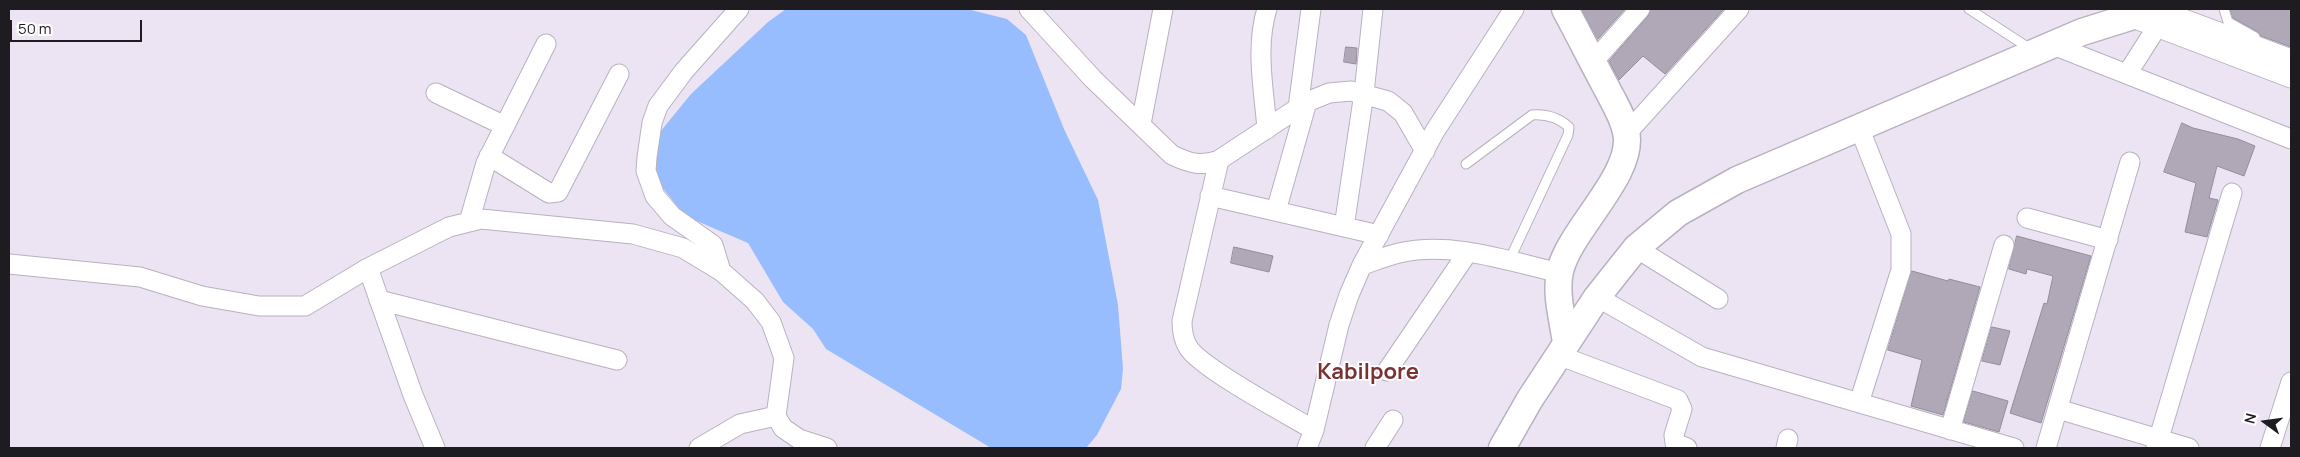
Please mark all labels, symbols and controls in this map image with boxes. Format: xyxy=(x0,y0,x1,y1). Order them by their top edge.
scale bar xyxy=(12,10,145,42)
text: 50 m xyxy=(18,18,52,39)
district label: Kabilpore xyxy=(1317,360,1419,386)
north arrow xyxy=(2240,397,2290,447)
text: N xyxy=(2240,411,2260,425)

